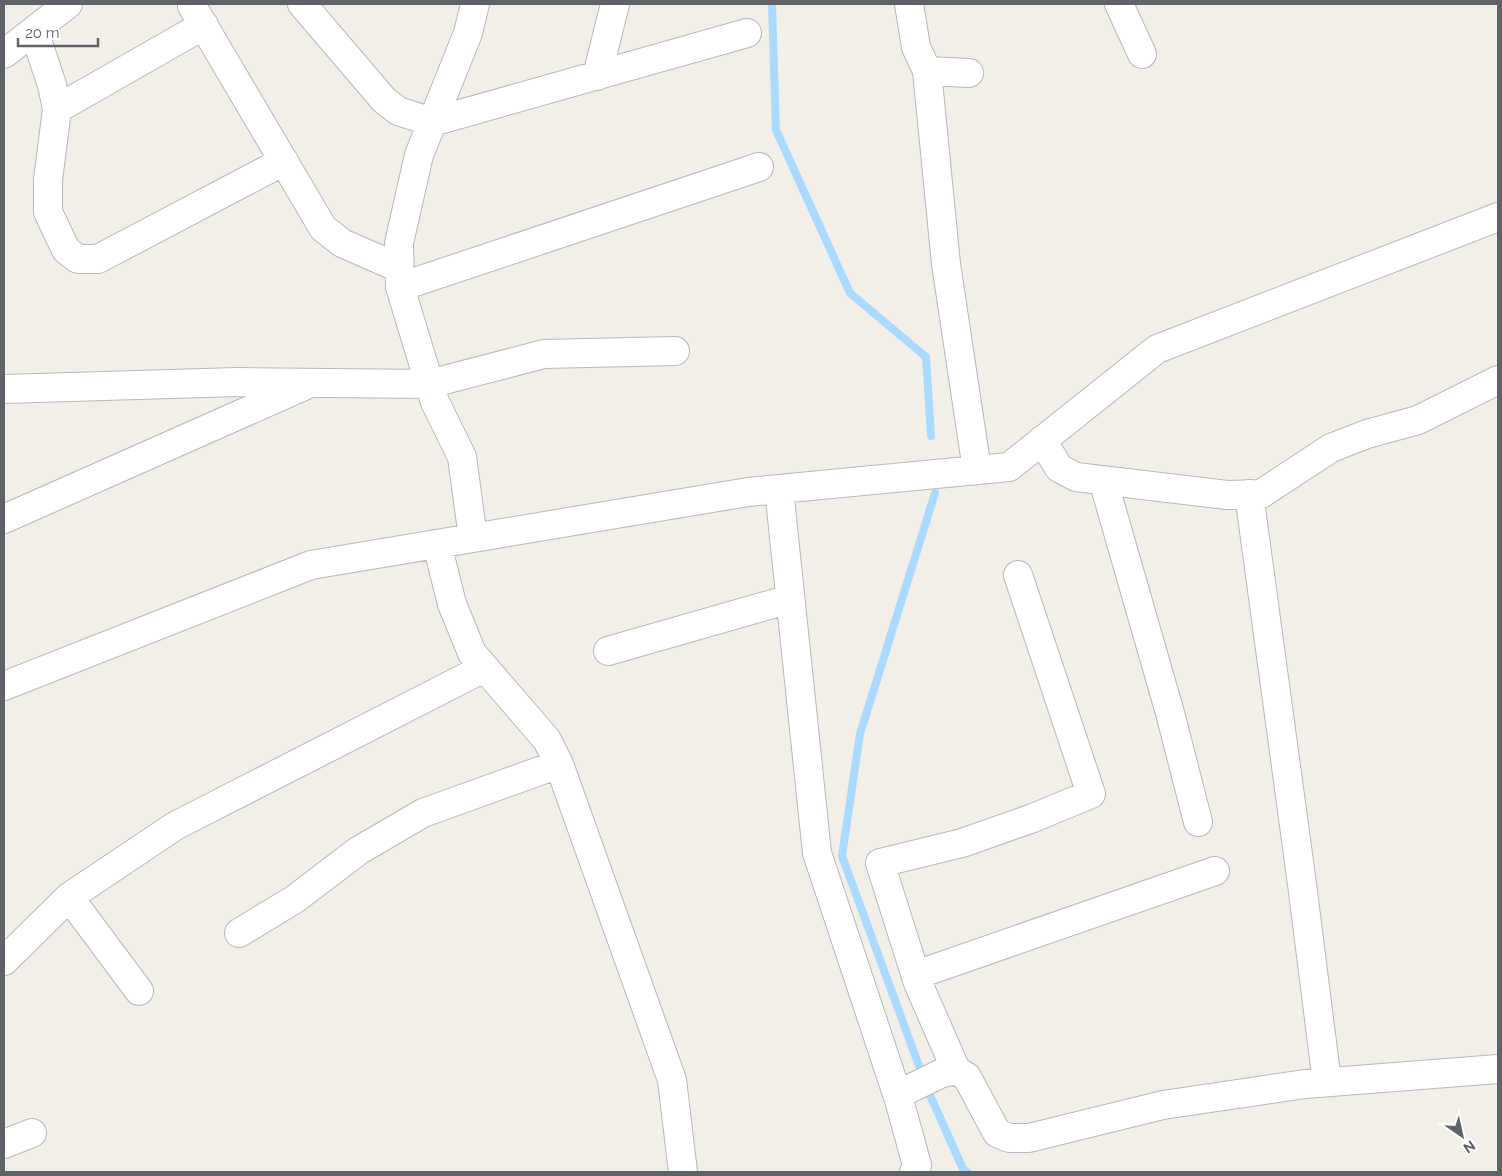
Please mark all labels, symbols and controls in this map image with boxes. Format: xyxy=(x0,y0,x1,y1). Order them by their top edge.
scale bar xyxy=(18,15,98,47)
text: 20 m xyxy=(25,24,60,42)
north arrow xyxy=(1437,1111,1487,1161)
text: N xyxy=(1460,1137,1478,1156)

